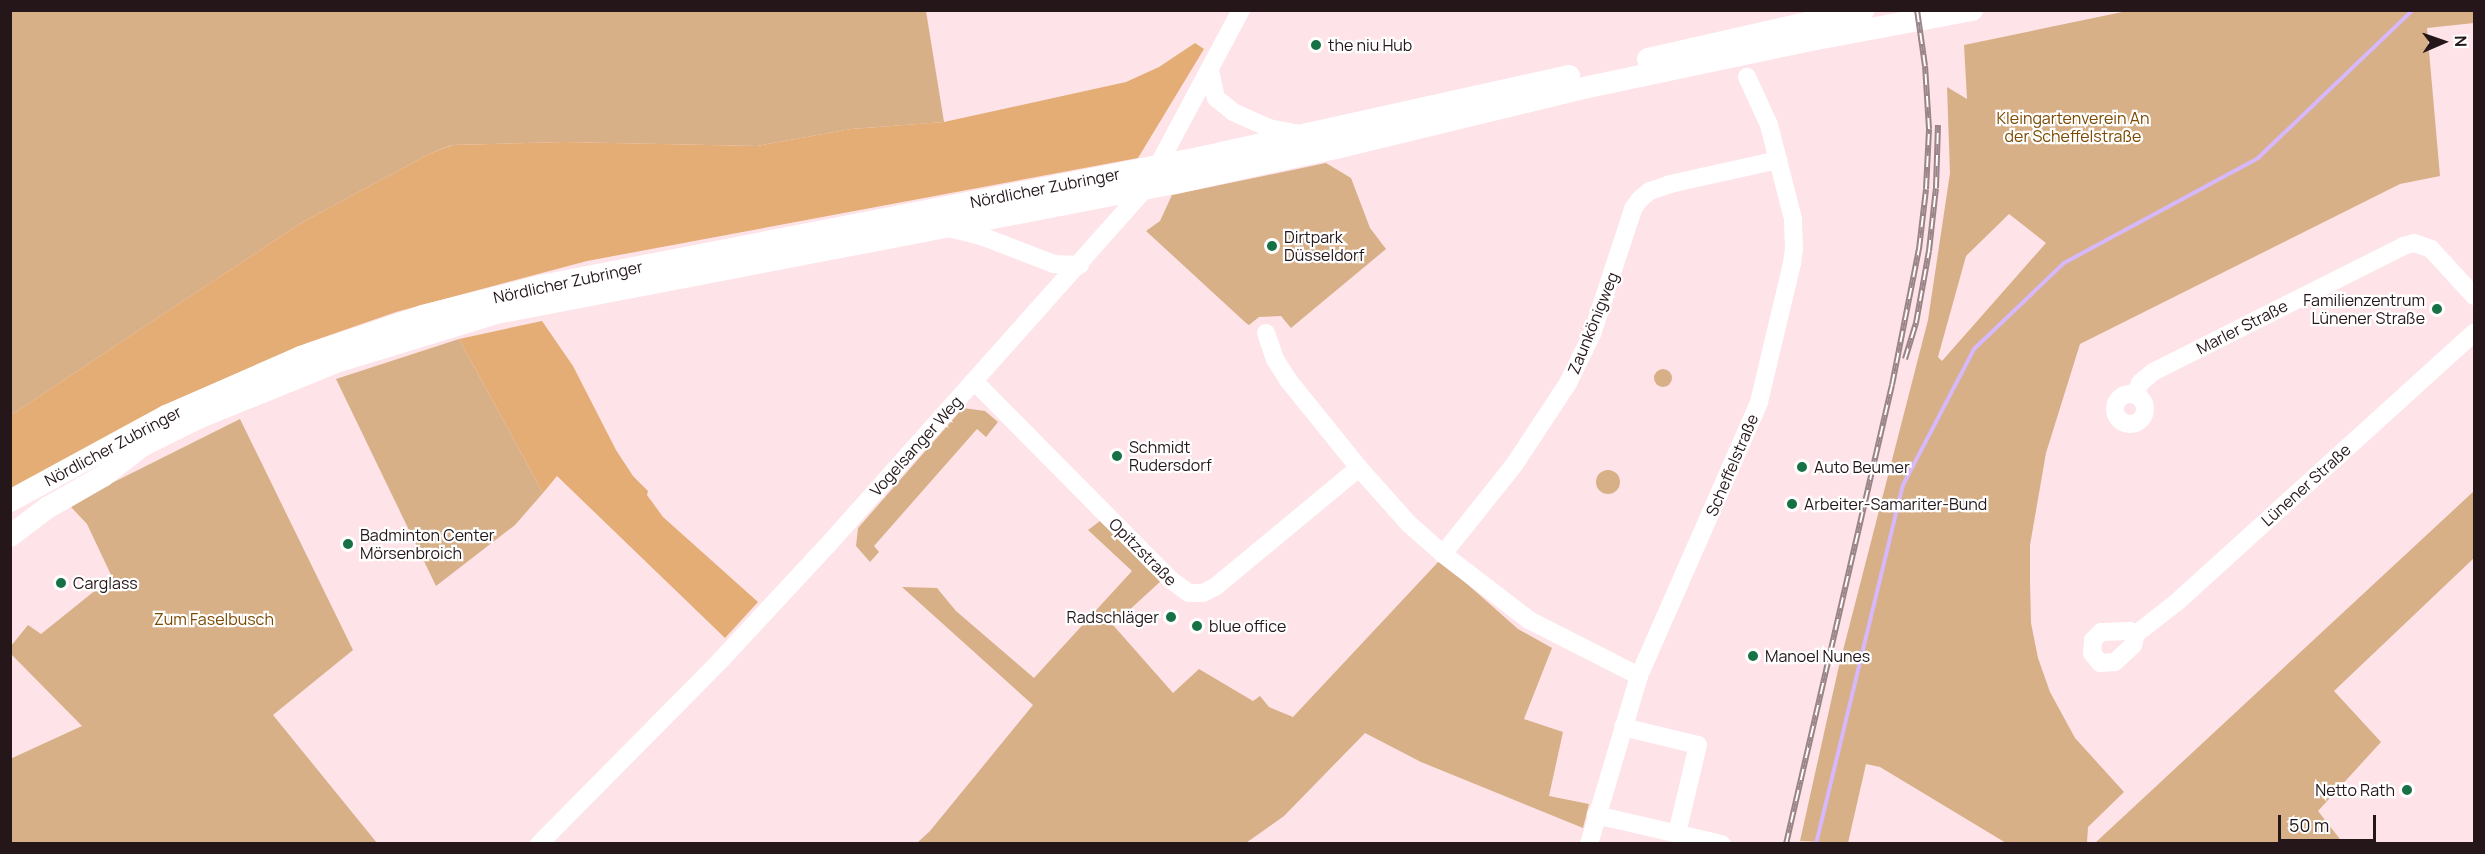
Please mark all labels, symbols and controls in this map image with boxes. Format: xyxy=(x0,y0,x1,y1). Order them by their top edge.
north arrow xyxy=(2413,12,2473,72)
place label: the niu Hub xyxy=(1328,35,1412,55)
text: N xyxy=(2450,35,2472,48)
marker: the niu Hub xyxy=(1309,38,1323,52)
park label: Kleingartenverein An der Scheffelstraße xyxy=(1997,108,2149,146)
street label: Nördlicher Zubringer xyxy=(969,164,1121,212)
place label: Dirtpark Düsseldorf xyxy=(1284,227,1365,265)
marker: Dirtpark Düsseldorf xyxy=(1265,239,1279,253)
street label: Nördlicher Zubringer xyxy=(492,257,644,307)
street label: Zaunkönigweg xyxy=(1564,269,1622,377)
place label: Familienzentrum Lünener Straße xyxy=(2303,290,2425,328)
street label: Marler Straße xyxy=(2193,296,2291,358)
marker: Familienzentrum Lünener Straße xyxy=(2430,302,2444,316)
street label: Vogelsanger Weg xyxy=(866,392,966,500)
street label: Nördlicher Zubringer xyxy=(41,402,185,490)
street label: Scheffelstraße xyxy=(1702,411,1762,519)
place label: Schmidt Rudersdorf xyxy=(1129,437,1212,475)
street label: Lünener Straße xyxy=(2257,440,2355,530)
marker: Schmidt Rudersdorf xyxy=(1110,449,1124,463)
place label: Auto Beumer xyxy=(1814,457,1910,477)
marker: Auto Beumer xyxy=(1795,460,1809,474)
place label: Arbeiter-Samariter-Bund xyxy=(1804,494,1987,514)
marker: Arbeiter-Samariter-Bund xyxy=(1785,497,1799,511)
street label: Opitzstraße xyxy=(1105,514,1181,590)
place label: Badminton Center Mörsenbroich xyxy=(360,525,495,563)
marker: Badminton Center Mörsenbroich xyxy=(341,537,355,551)
place label: Carglass xyxy=(73,573,138,593)
marker: Carglass xyxy=(54,576,68,590)
place label: Radschläger xyxy=(1067,607,1159,627)
park label: Zum Faselbusch xyxy=(154,609,274,629)
marker: Radschläger xyxy=(1164,610,1178,624)
place label: blue office xyxy=(1209,616,1286,636)
marker: blue office xyxy=(1190,619,1204,633)
place label: Manoel Nunes xyxy=(1765,646,1870,666)
marker: Manoel Nunes xyxy=(1746,649,1760,663)
place label: Netto Rath xyxy=(2315,780,2395,800)
marker: Netto Rath xyxy=(2400,783,2414,797)
scale bar xyxy=(2281,803,2378,841)
text: 50 m xyxy=(2289,813,2329,837)

